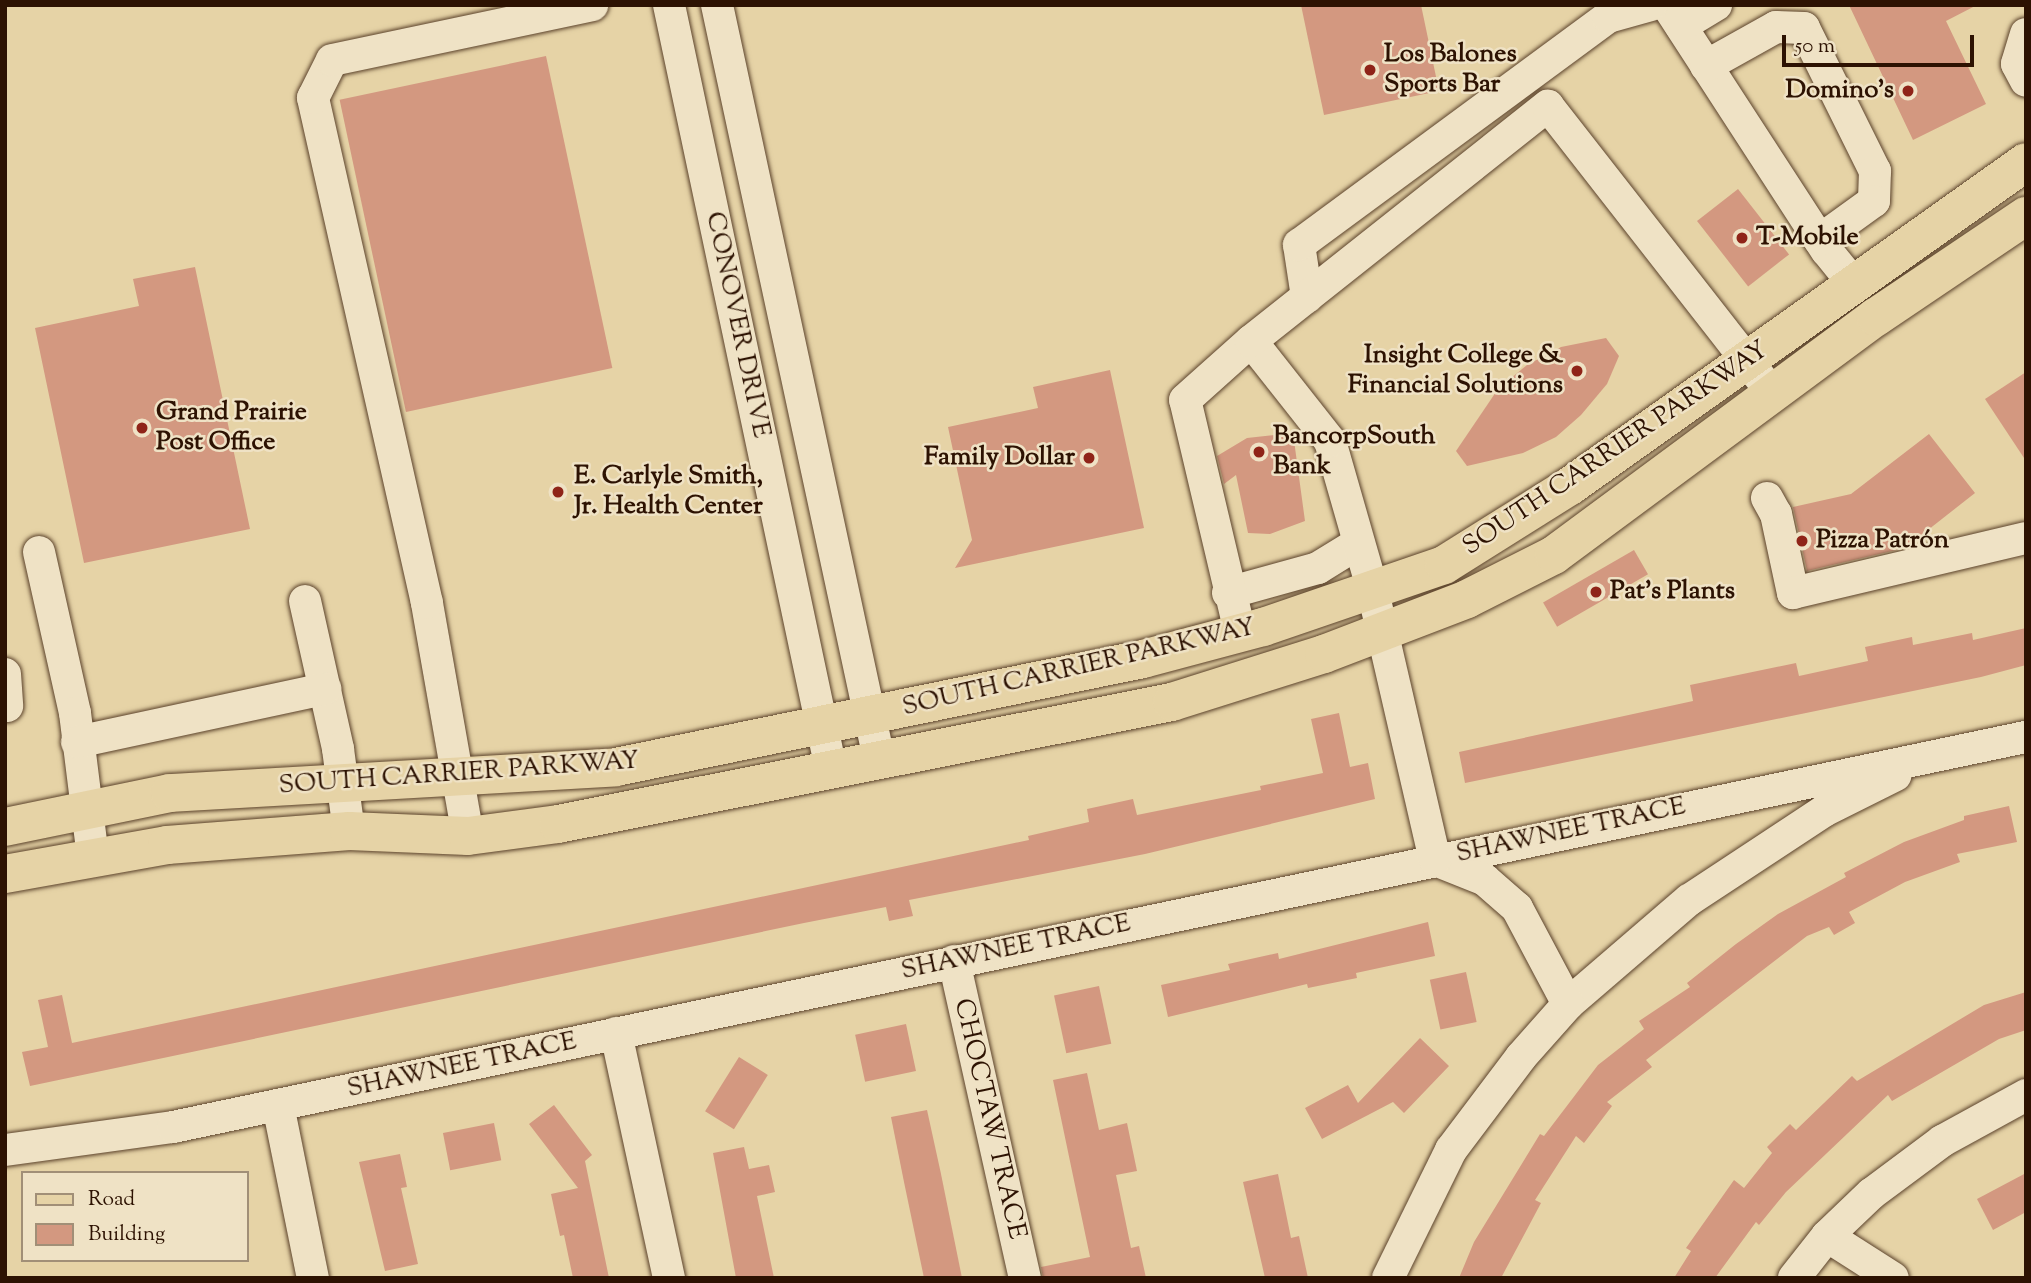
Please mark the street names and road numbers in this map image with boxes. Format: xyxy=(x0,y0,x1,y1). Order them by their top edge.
street label: CONOVER DRIVE xyxy=(698,209,776,441)
street label: SOUTH CARRIER PARKWAY xyxy=(1457,335,1775,563)
street label: SOUTH CARRIER PARKWAY xyxy=(899,612,1259,724)
street label: SOUTH CARRIER PARKWAY xyxy=(278,746,640,802)
street label: SHAWNEE TRACE xyxy=(1454,791,1688,871)
street label: SHAWNEE TRACE xyxy=(899,908,1133,988)
street label: CHOCTAW TRACE xyxy=(946,996,1032,1242)
street label: SHAWNEE TRACE xyxy=(345,1026,579,1106)

